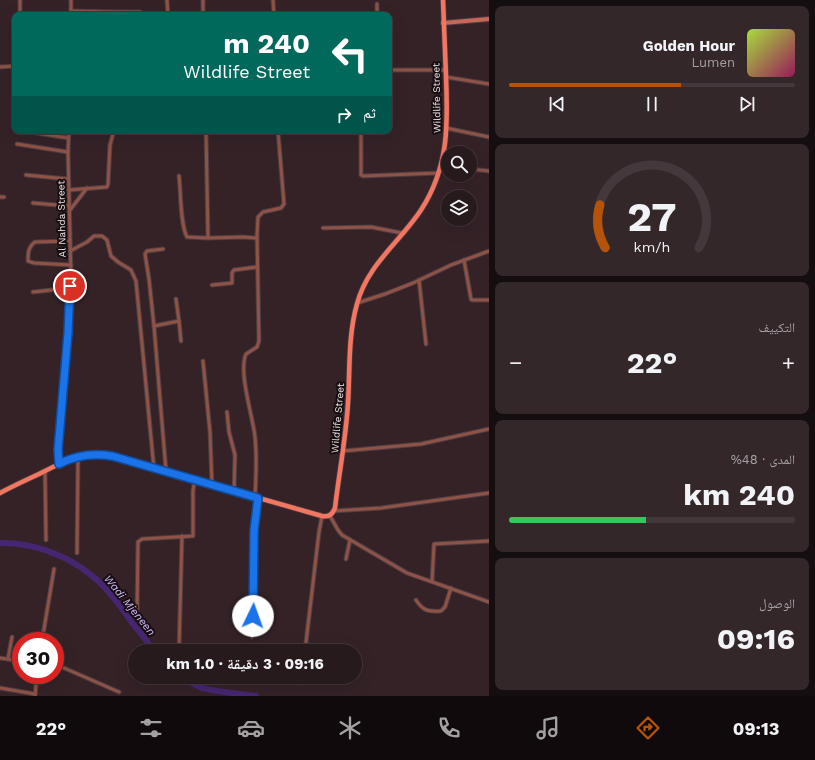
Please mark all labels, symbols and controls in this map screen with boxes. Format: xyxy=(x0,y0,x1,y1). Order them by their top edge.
text: 240 m xyxy=(223,27,310,60)
icon: left xyxy=(324,28,376,80)
text: Golden Hour xyxy=(643,37,735,55)
text: Lumen xyxy=(691,55,735,70)
text: Wildlife Street xyxy=(183,61,310,82)
street label: Wildlife Street xyxy=(430,62,443,133)
icon: previous xyxy=(546,93,568,115)
icon: pause xyxy=(641,93,663,115)
icon: next xyxy=(736,93,758,115)
icon: right xyxy=(333,104,355,126)
text: ثم xyxy=(363,104,376,122)
map controls xyxy=(441,146,477,226)
button: search xyxy=(441,146,477,182)
street label: Al Nahda Street xyxy=(55,180,68,258)
button: layers xyxy=(441,190,477,226)
text: 27 xyxy=(627,192,677,241)
text: km/h xyxy=(634,239,670,255)
pin xyxy=(53,269,87,303)
icon: arrive xyxy=(59,275,81,297)
text: التكييف xyxy=(759,320,795,335)
text: 22° xyxy=(627,345,677,380)
text: − xyxy=(509,350,522,375)
text: + xyxy=(782,350,795,375)
street label: Wildlife Street xyxy=(329,382,346,454)
text: المدى · 48% xyxy=(731,452,795,467)
text: 240 km xyxy=(683,477,795,512)
water label: Wadi Mjeneen xyxy=(101,572,158,638)
position arrow xyxy=(232,595,274,637)
text: الوصول xyxy=(759,596,795,611)
text: 09:16 xyxy=(717,621,795,656)
speed limit sign: 30 xyxy=(12,632,64,684)
text: 09:16 · 3 دقيقة · 1.0 km xyxy=(166,655,324,673)
icon: filters xyxy=(137,714,165,742)
icon: car xyxy=(237,714,265,742)
icon: climate xyxy=(336,714,364,742)
icon: phone xyxy=(435,714,463,742)
icon: music xyxy=(534,714,562,742)
icon: directions xyxy=(634,714,662,742)
text: 22° xyxy=(36,718,66,739)
text: 09:13 xyxy=(733,718,779,739)

